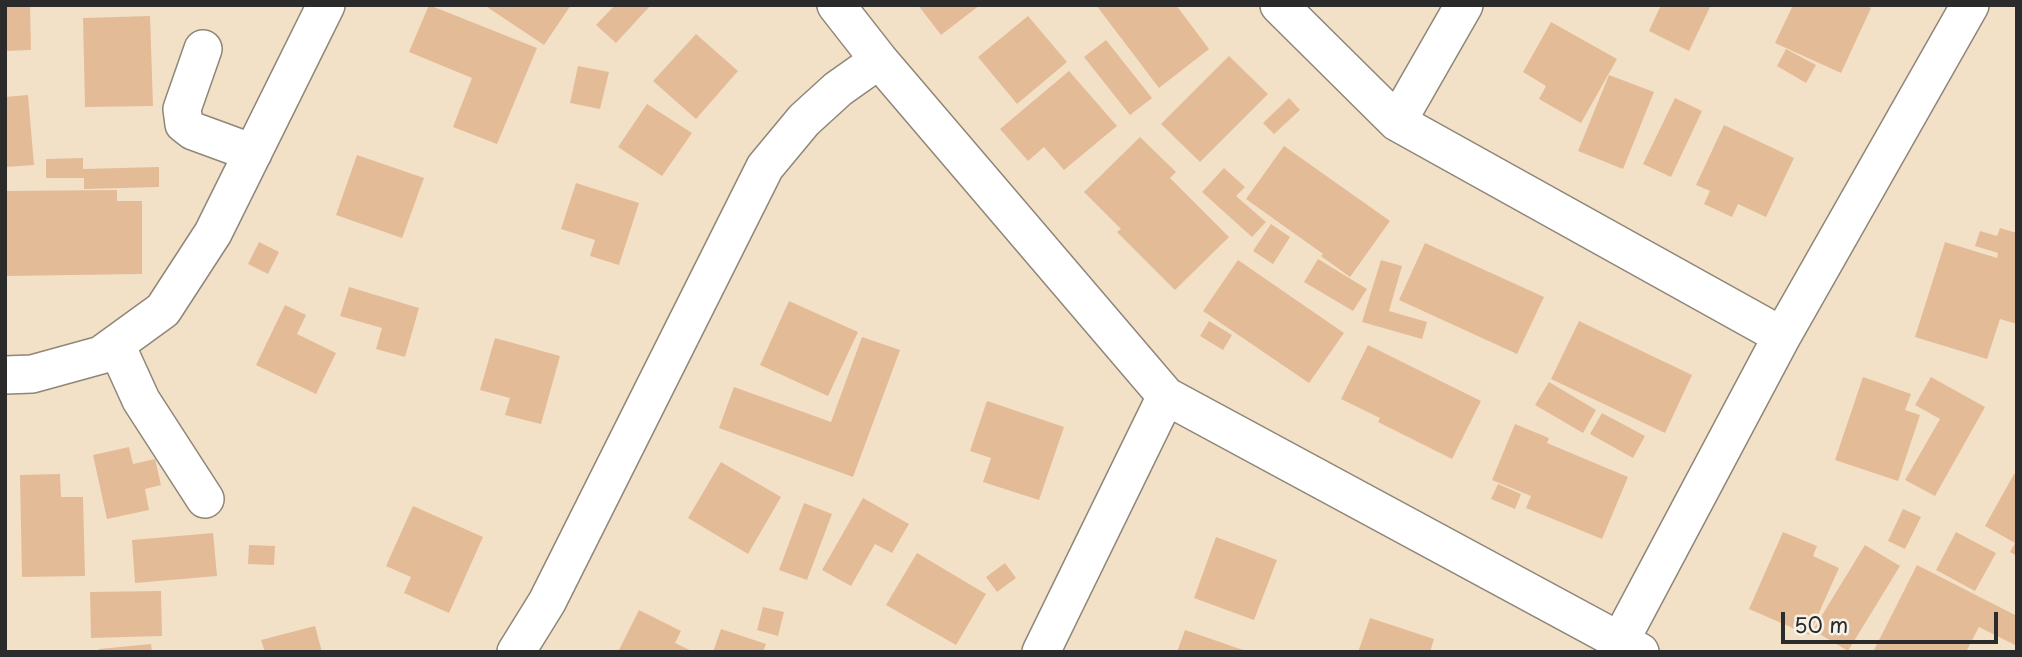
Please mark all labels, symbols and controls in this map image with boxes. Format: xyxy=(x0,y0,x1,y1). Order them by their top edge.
scale bar xyxy=(1784,598,2001,642)
text: 50 m xyxy=(1794,608,1848,640)

